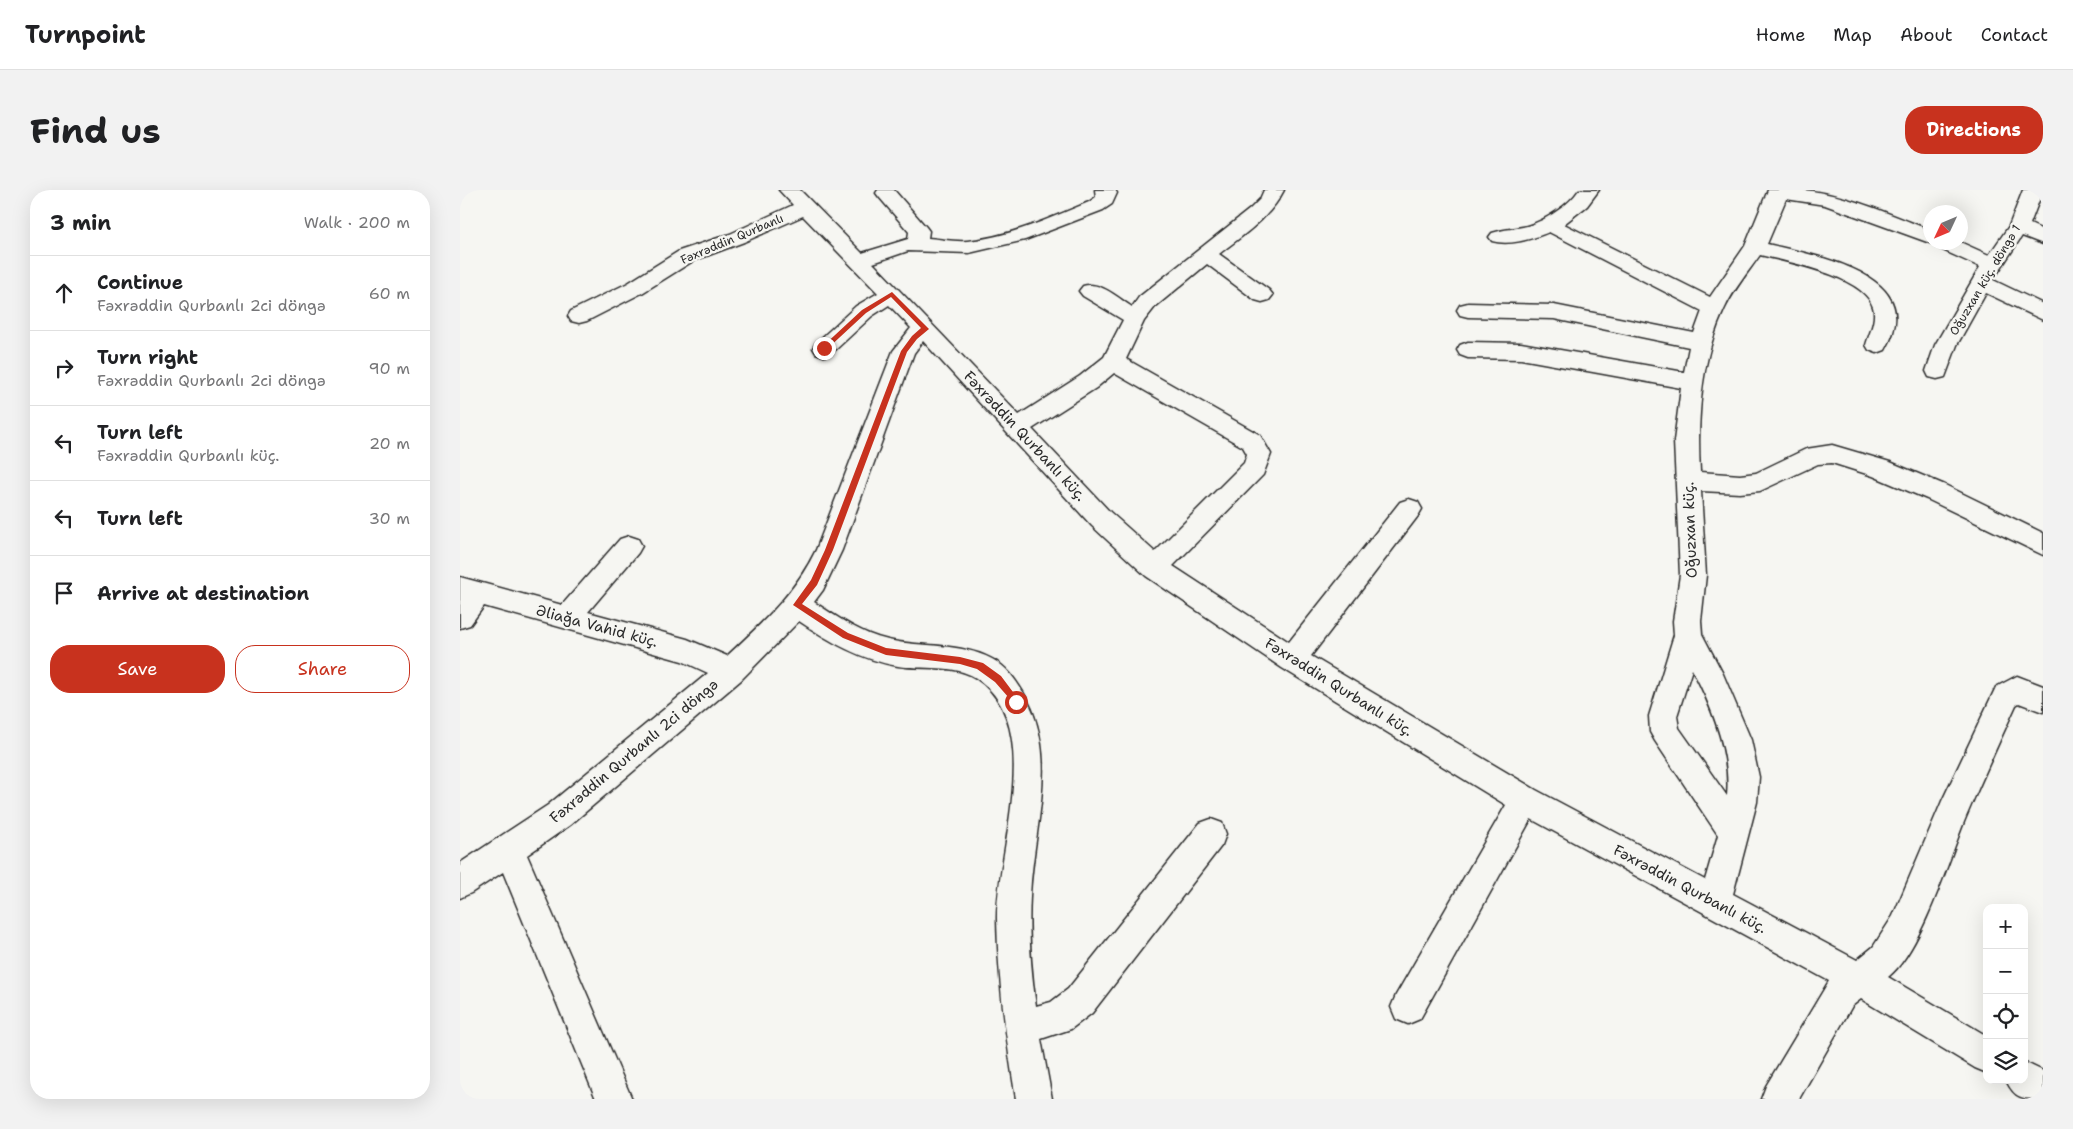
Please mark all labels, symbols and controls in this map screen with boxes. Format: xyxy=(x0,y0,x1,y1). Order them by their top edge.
text: Turnpoint xyxy=(25,19,146,51)
text: Home xyxy=(1756,23,1805,47)
text: Map xyxy=(1833,23,1872,47)
text: About xyxy=(1900,23,1953,47)
text: Contact xyxy=(1981,23,2048,47)
button: Directions xyxy=(1905,106,2043,154)
text: Find us xyxy=(30,107,161,154)
north arrow xyxy=(1923,205,1968,250)
text: 3 min xyxy=(50,209,111,237)
street label: Fəxrəddin Qurbanlı xyxy=(678,210,786,268)
text: Walk · 200 m xyxy=(304,212,410,233)
street label: Oğuzxan küç. döngə 1 xyxy=(1946,222,2024,338)
text: Continue xyxy=(97,270,183,295)
icon: ahead xyxy=(50,279,78,307)
text: 60 m xyxy=(369,283,410,304)
text: Fəxrəddin Qurbanlı 2ci döngə xyxy=(97,295,326,316)
route end xyxy=(813,337,836,360)
text: Turn right xyxy=(97,345,198,370)
icon: right xyxy=(50,354,78,382)
text: 90 m xyxy=(369,358,410,379)
street label: Fəxrəddin Qurbanlı küç. xyxy=(959,367,1091,505)
text: Fəxrəddin Qurbanlı 2ci döngə xyxy=(97,370,326,391)
text: Turn left xyxy=(97,420,183,445)
icon: left xyxy=(50,429,78,457)
text: 20 m xyxy=(369,433,410,454)
text: Fəxrəddin Qurbanlı küç. xyxy=(97,445,279,466)
street label: Oğuzxan küç. xyxy=(1678,481,1702,578)
icon: left xyxy=(50,504,78,532)
text: Turn left xyxy=(97,506,183,531)
text: 30 m xyxy=(369,508,410,529)
icon: arrive xyxy=(50,579,78,607)
text: Arrive at destination xyxy=(97,581,309,606)
street label: Əliağa Vahid küç. xyxy=(534,600,660,652)
street label: Fəxrəddin Qurbanlı küç. xyxy=(1261,633,1417,741)
button: Save xyxy=(50,645,225,693)
button: Share xyxy=(235,645,410,693)
street label: Fəxrəddin Qurbanlı 2ci döngə xyxy=(545,674,723,828)
route start xyxy=(1005,691,1028,714)
street label: Fəxrəddin Qurbanlı küç. xyxy=(1610,840,1770,938)
map controls xyxy=(1983,904,2028,1084)
button: + xyxy=(1983,904,2028,949)
button: − xyxy=(1983,949,2028,994)
button: locate xyxy=(1983,994,2028,1039)
button: layers xyxy=(1983,1039,2028,1084)

